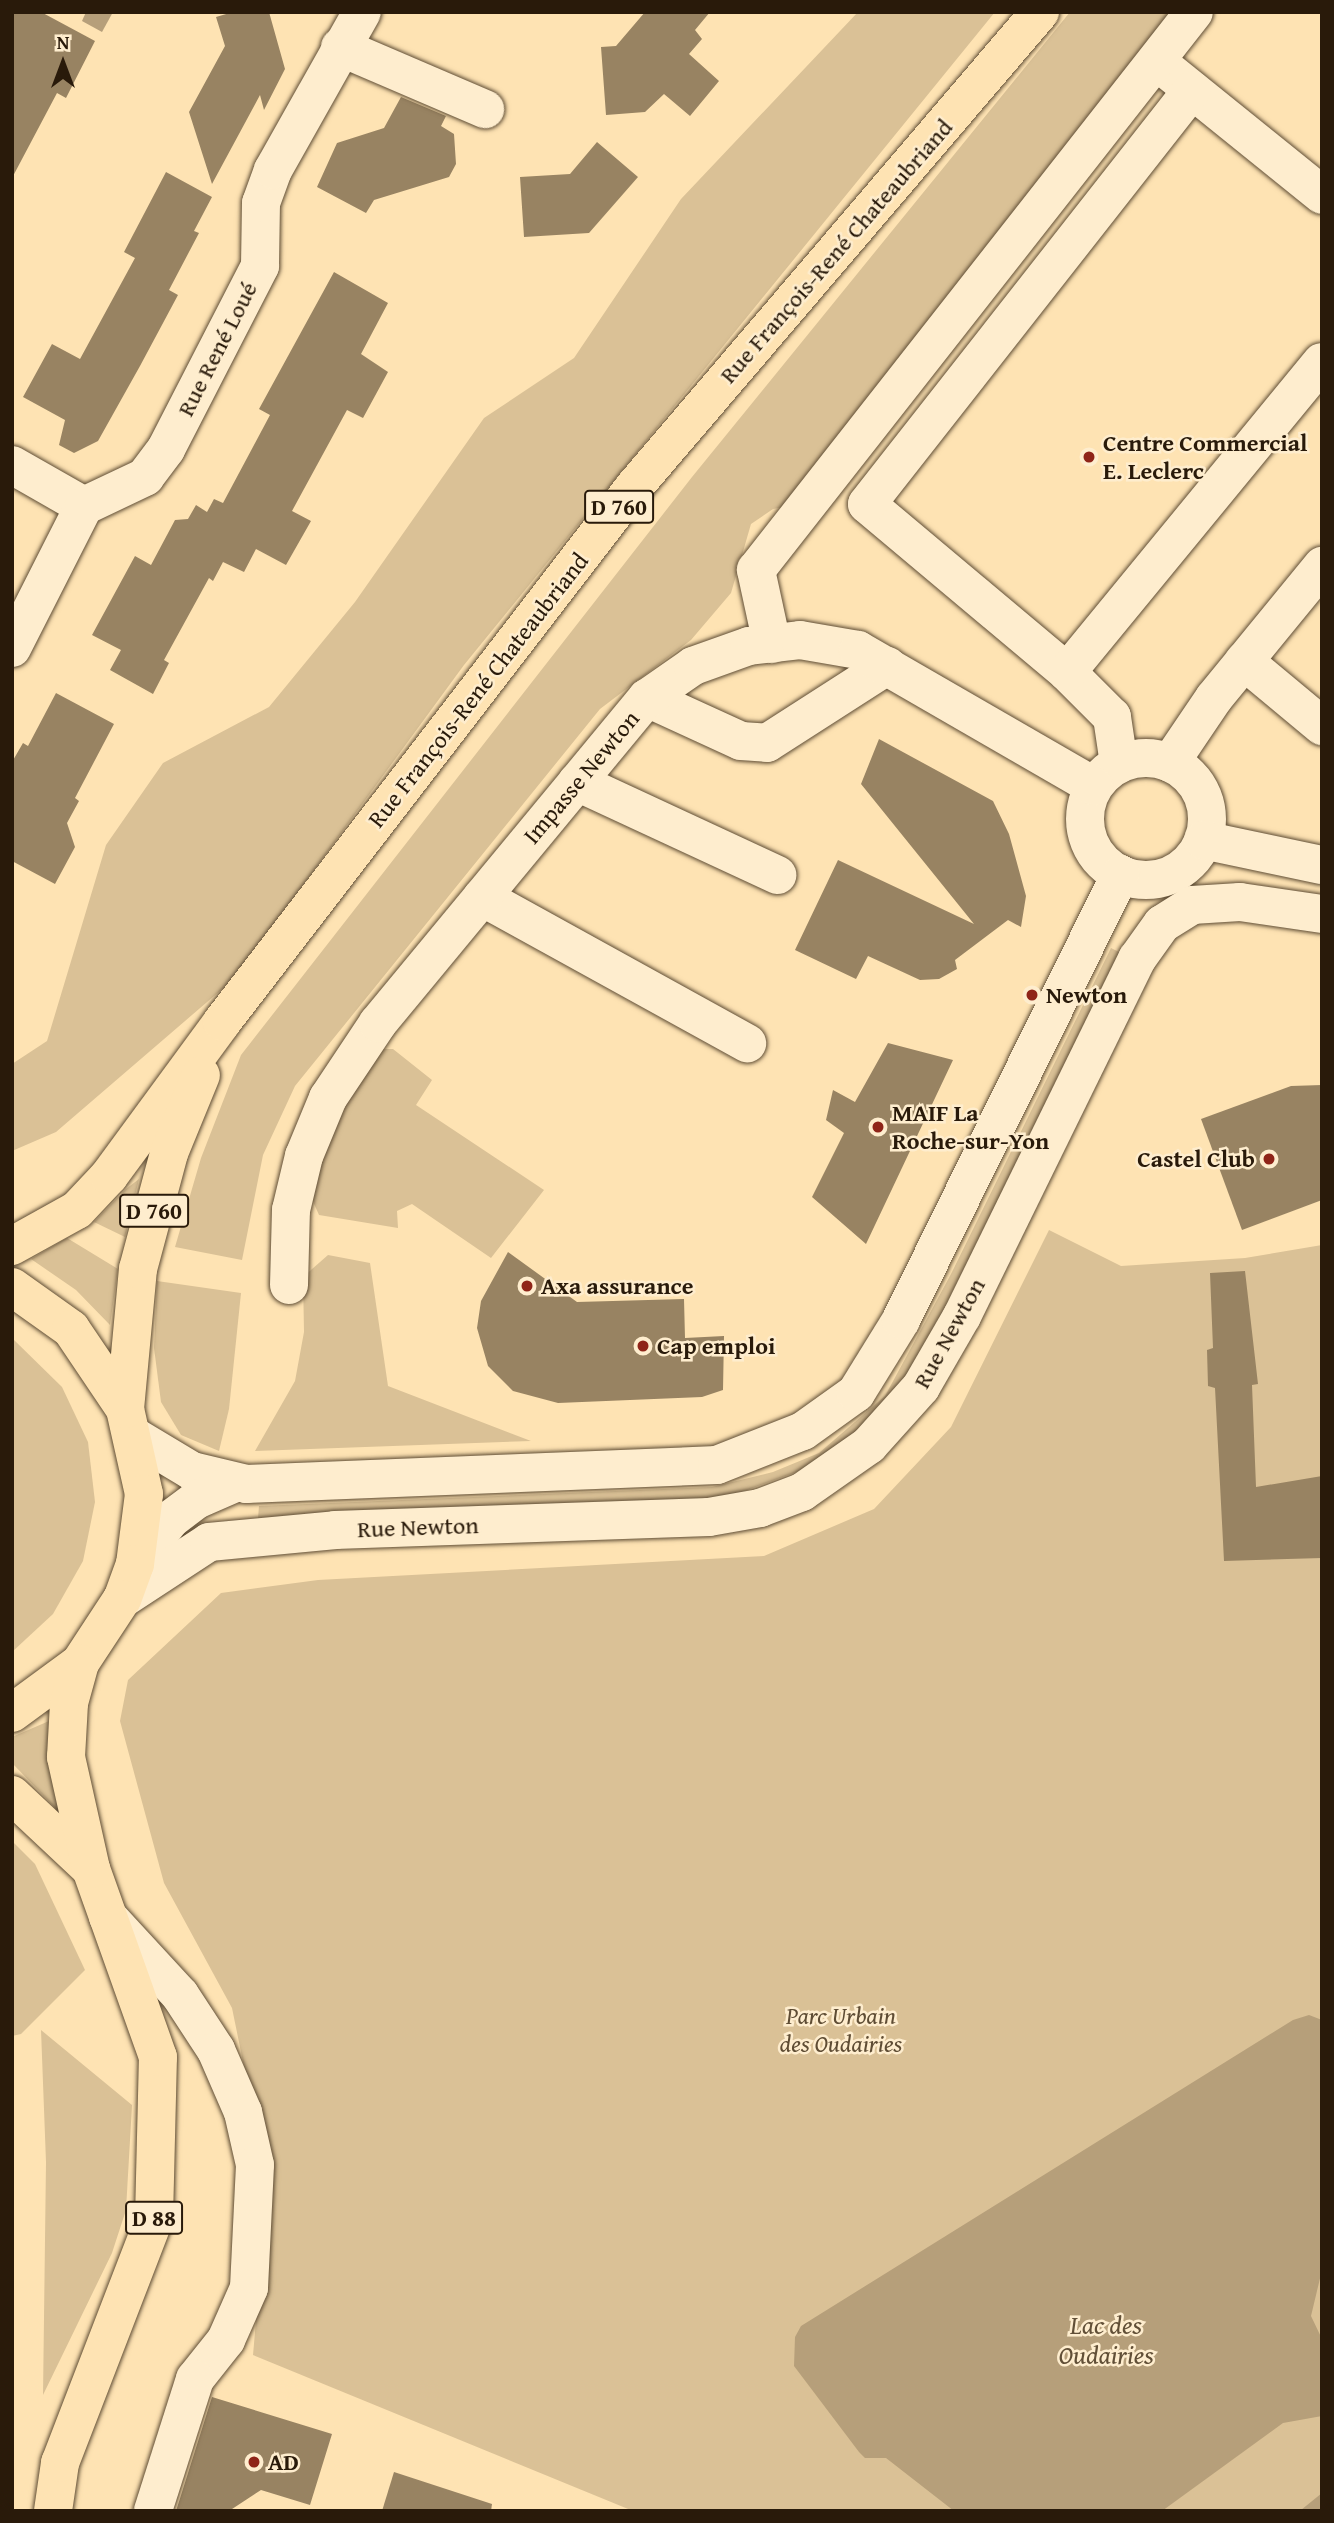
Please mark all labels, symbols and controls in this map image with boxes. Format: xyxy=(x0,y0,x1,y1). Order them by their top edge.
north arrow xyxy=(28,28,98,98)
text: N xyxy=(57,28,69,56)
street label: Rue François-René Chateaubriand xyxy=(713,113,959,389)
street label: Rue René Loué xyxy=(171,277,263,421)
place label: Centre Commercial E. Leclerc xyxy=(1103,429,1308,485)
marker: Centre Commercial E. Leclerc xyxy=(1081,449,1097,465)
road number: D 760 xyxy=(584,488,654,526)
street label: Rue François-René Chateaubriand xyxy=(362,547,594,833)
street label: Impasse Newton xyxy=(517,705,645,849)
place label: Newton xyxy=(1046,981,1127,1009)
marker: Newton xyxy=(1024,987,1040,1003)
place label: MAIF La Roche-sur-Yon xyxy=(892,1099,1049,1155)
marker: MAIF La Roche-sur-Yon xyxy=(870,1119,886,1135)
place label: Castel Club xyxy=(1137,1145,1255,1173)
marker: Castel Club xyxy=(1261,1151,1277,1167)
road number: D 760 xyxy=(119,1192,189,1230)
place label: Axa assurance xyxy=(541,1272,693,1300)
street label: Rue Newton xyxy=(907,1273,991,1393)
marker: Axa assurance xyxy=(519,1278,535,1294)
place label: Cap emploi xyxy=(657,1332,775,1360)
marker: Cap emploi xyxy=(635,1338,651,1354)
street label: Rue Newton xyxy=(357,1510,479,1544)
park label: Parc Urbain des Oudairies xyxy=(780,2002,902,2058)
road number: D 88 xyxy=(124,2198,184,2238)
water label: Lac des Oudairies xyxy=(1058,2309,1154,2370)
place label: AD xyxy=(268,2448,299,2476)
marker: AD xyxy=(246,2454,262,2470)

